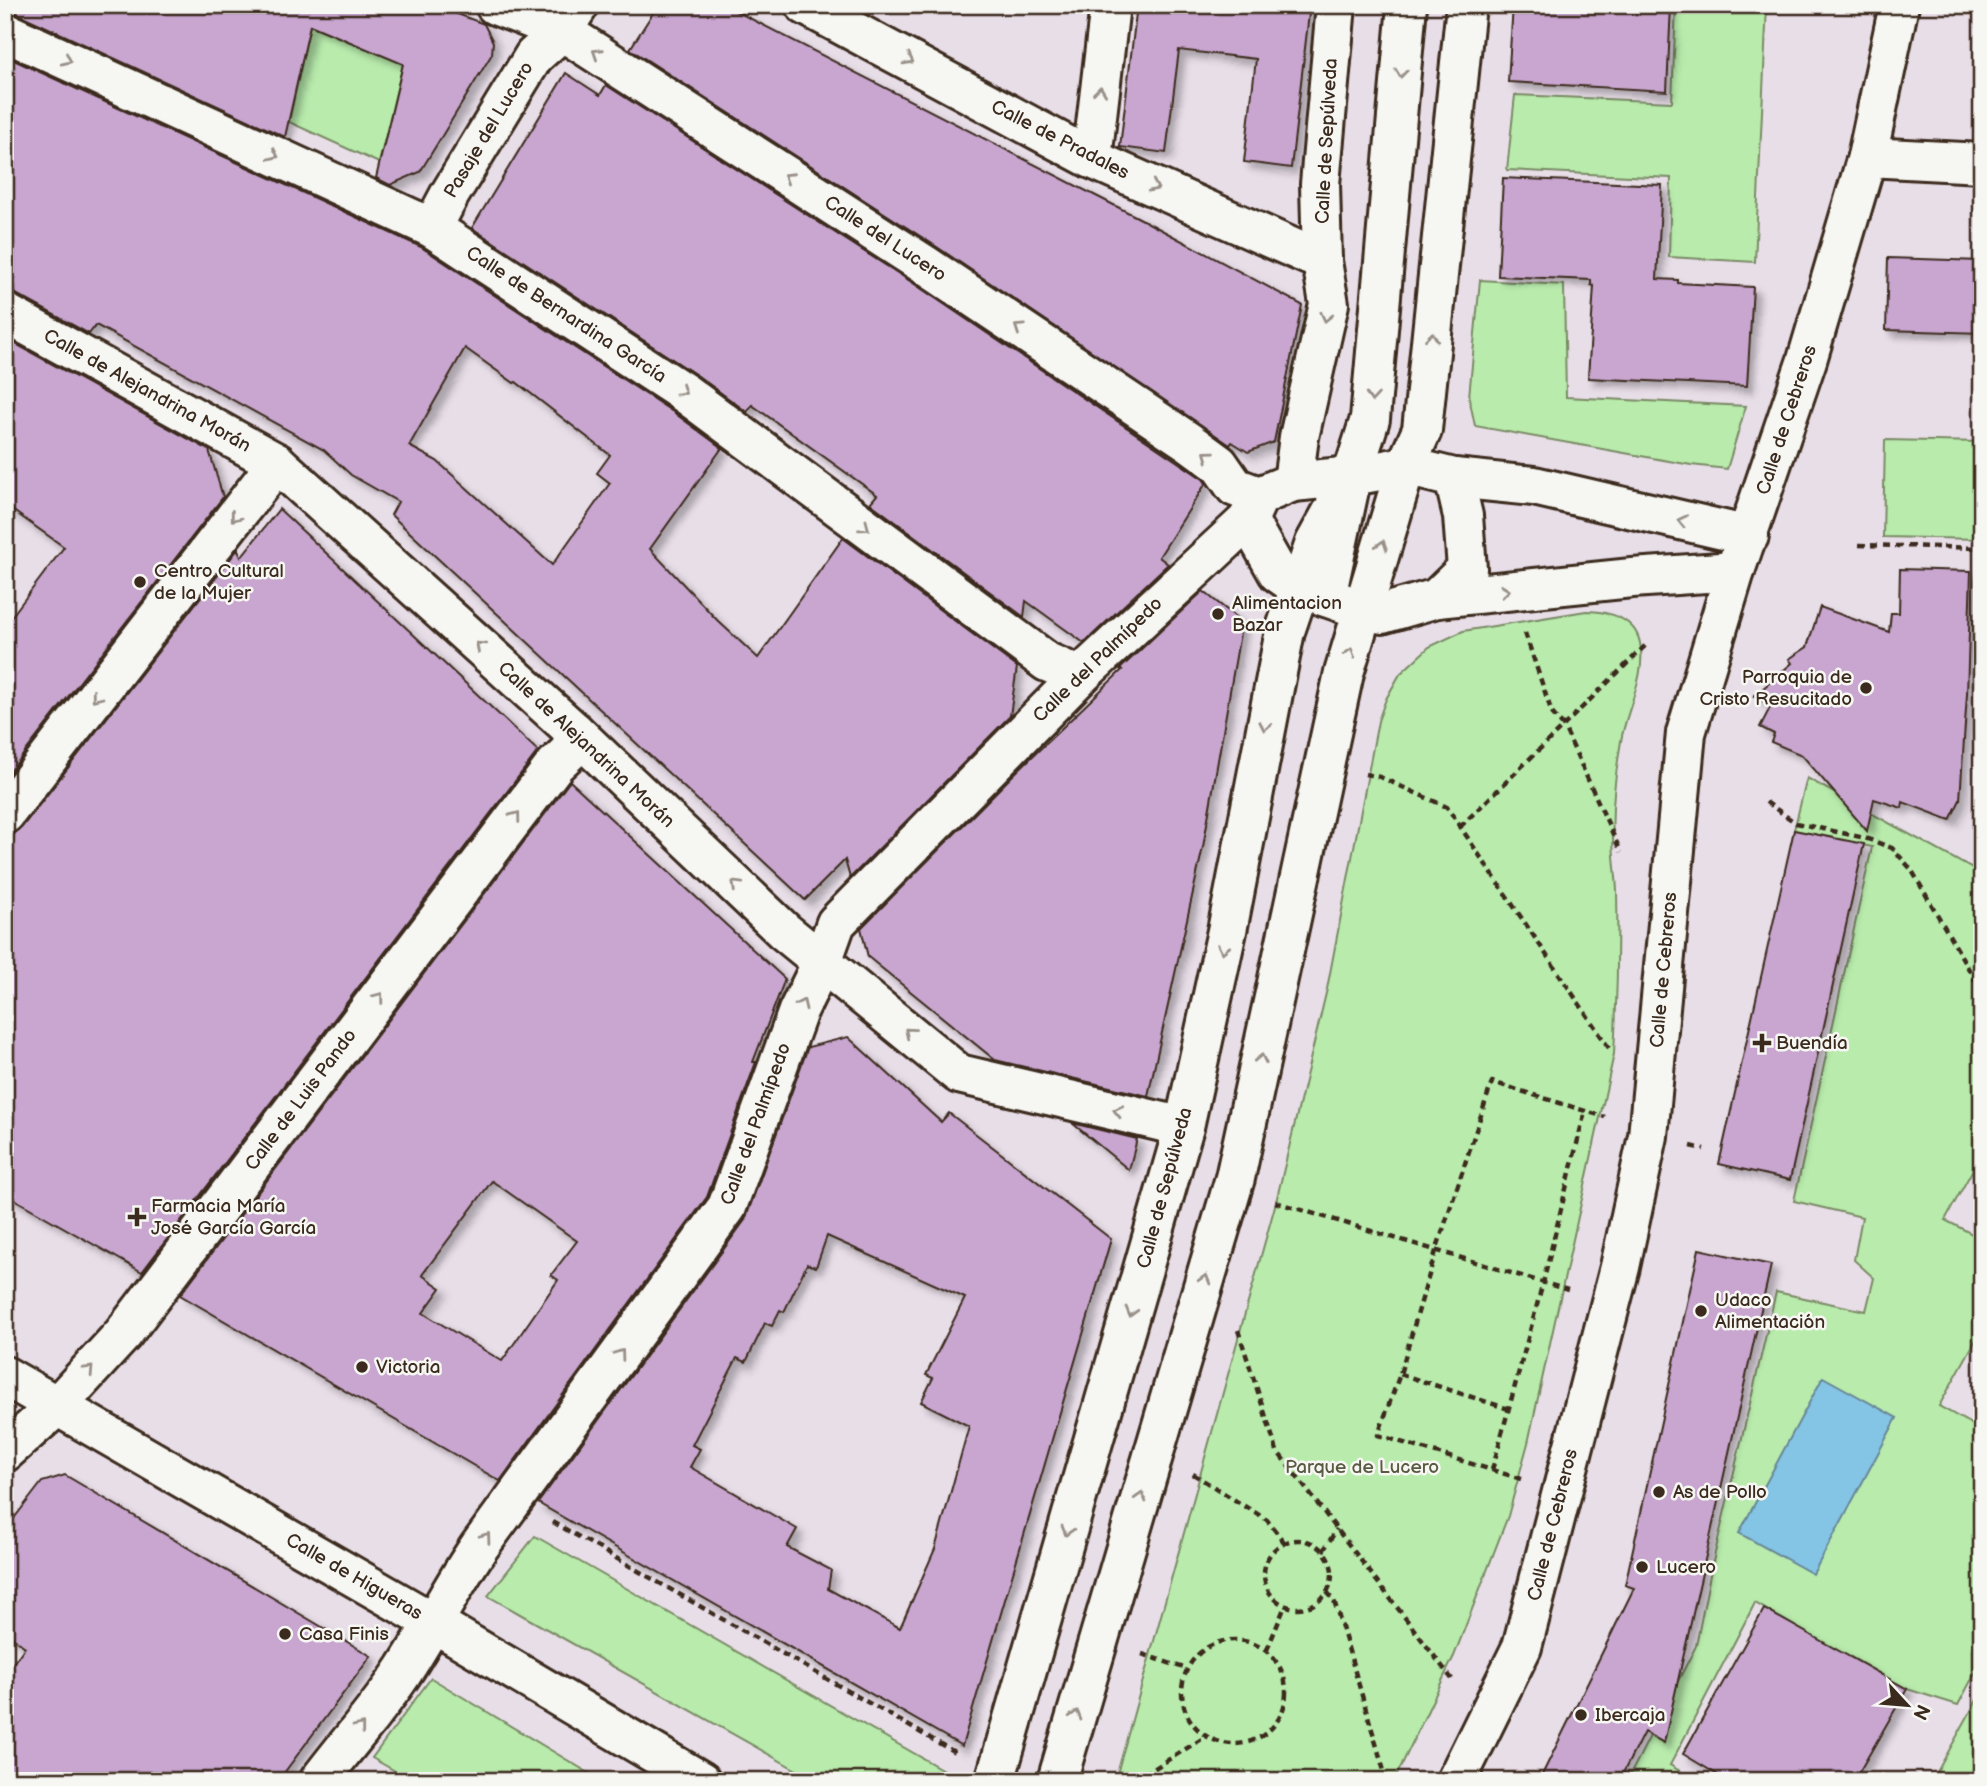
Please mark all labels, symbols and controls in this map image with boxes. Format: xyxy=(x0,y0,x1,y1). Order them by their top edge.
one-way arrow xyxy=(591,49,604,62)
one-way arrow xyxy=(60,52,72,66)
one-way arrow xyxy=(902,52,914,65)
street label: Pasaje del Lucero xyxy=(439,58,539,202)
street label: Calle de Sepúlveda xyxy=(1311,58,1343,224)
one-way arrow xyxy=(1393,67,1408,79)
one-way arrow xyxy=(1093,85,1108,97)
street label: Calle de Pradales xyxy=(987,95,1133,185)
one-way arrow xyxy=(267,147,279,161)
one-way arrow xyxy=(783,172,796,185)
one-way arrow xyxy=(1147,179,1159,193)
street label: Calle del Lucero xyxy=(820,191,950,287)
street label: Calle de Bernardina García xyxy=(462,242,670,388)
one-way arrow xyxy=(1320,311,1334,323)
street label: Calle de Alejandrina Morán xyxy=(39,324,255,458)
one-way arrow xyxy=(1014,324,1027,336)
one-way arrow xyxy=(1424,332,1439,343)
street label: Calle de Cebreros xyxy=(1752,342,1822,498)
one-way arrow xyxy=(674,383,687,395)
one-way arrow xyxy=(1365,392,1380,403)
one-way arrow xyxy=(1203,451,1216,464)
one-way arrow xyxy=(231,509,244,522)
one-way arrow xyxy=(1677,514,1689,529)
one-way arrow xyxy=(857,518,870,531)
one-way arrow xyxy=(1374,539,1389,551)
place label: Centro Cultural de la Mujer xyxy=(154,560,284,605)
marker: Centro Cultural de la Mujer xyxy=(132,574,148,590)
one-way arrow xyxy=(1499,584,1510,599)
street label: Calle del Palmípedo xyxy=(1029,592,1167,728)
place label: Alimentacion Bazar xyxy=(1232,592,1342,637)
marker: Alimentacion Bazar xyxy=(1210,606,1226,622)
one-way arrow xyxy=(475,642,488,655)
one-way arrow xyxy=(1341,647,1356,659)
street label: Calle de Alejandrina Morán xyxy=(493,657,679,833)
place label: Parroquia de Cristo Resucitado xyxy=(1700,666,1852,711)
marker: Parroquia de Cristo Resucitado xyxy=(1858,680,1874,696)
one-way arrow xyxy=(92,689,105,702)
one-way arrow xyxy=(1259,720,1274,732)
one-way arrow xyxy=(508,811,521,824)
one-way arrow xyxy=(731,881,744,894)
street label: Calle de Cebreros xyxy=(1646,891,1682,1049)
one-way arrow xyxy=(1216,943,1231,955)
one-way arrow xyxy=(370,992,383,1005)
one-way arrow xyxy=(794,998,808,1011)
street label: Calle de Luis Pando xyxy=(240,1025,362,1175)
one-way arrow xyxy=(905,1028,917,1041)
place label: Buendía xyxy=(1776,1032,1848,1055)
marker: Buendía xyxy=(1754,1035,1770,1051)
street label: Calle del Palmípedo xyxy=(716,1040,796,1208)
one-way arrow xyxy=(1252,1053,1267,1065)
one-way arrow xyxy=(1112,1105,1124,1119)
street label: Calle de Sepúlveda xyxy=(1132,1105,1198,1271)
place label: Farmacia María José García García xyxy=(151,1195,316,1240)
marker: Farmacia María José García García xyxy=(129,1209,145,1225)
one-way arrow xyxy=(1197,1273,1212,1285)
place label: Udaco Alimentación xyxy=(1715,1289,1825,1334)
marker: Udaco Alimentación xyxy=(1693,1303,1709,1319)
one-way arrow xyxy=(1124,1306,1139,1318)
one-way arrow xyxy=(612,1349,624,1362)
place label: Victoria xyxy=(376,1356,440,1379)
marker: Victoria xyxy=(354,1359,370,1375)
one-way arrow xyxy=(81,1365,94,1378)
street label: Calle de Cebreros xyxy=(1523,1446,1583,1604)
park label: Parque de Lucero xyxy=(1285,1456,1439,1479)
place label: As de Pollo xyxy=(1673,1481,1767,1504)
marker: As de Pollo xyxy=(1651,1484,1667,1500)
one-way arrow xyxy=(1132,1491,1147,1503)
one-way arrow xyxy=(1061,1524,1076,1536)
street label: Calle de Higueras xyxy=(282,1529,426,1625)
one-way arrow xyxy=(477,1533,490,1545)
place label: Lucero xyxy=(1656,1556,1716,1579)
marker: Lucero xyxy=(1634,1559,1650,1575)
place label: Casa Finis xyxy=(299,1623,389,1646)
marker: Casa Finis xyxy=(277,1626,293,1642)
north arrow xyxy=(1871,1670,1941,1740)
text: N xyxy=(1907,1700,1934,1723)
place label: Ibercaja xyxy=(1595,1704,1665,1727)
marker: Ibercaja xyxy=(1573,1707,1589,1723)
one-way arrow xyxy=(1068,1710,1083,1722)
one-way arrow xyxy=(352,1722,365,1734)

